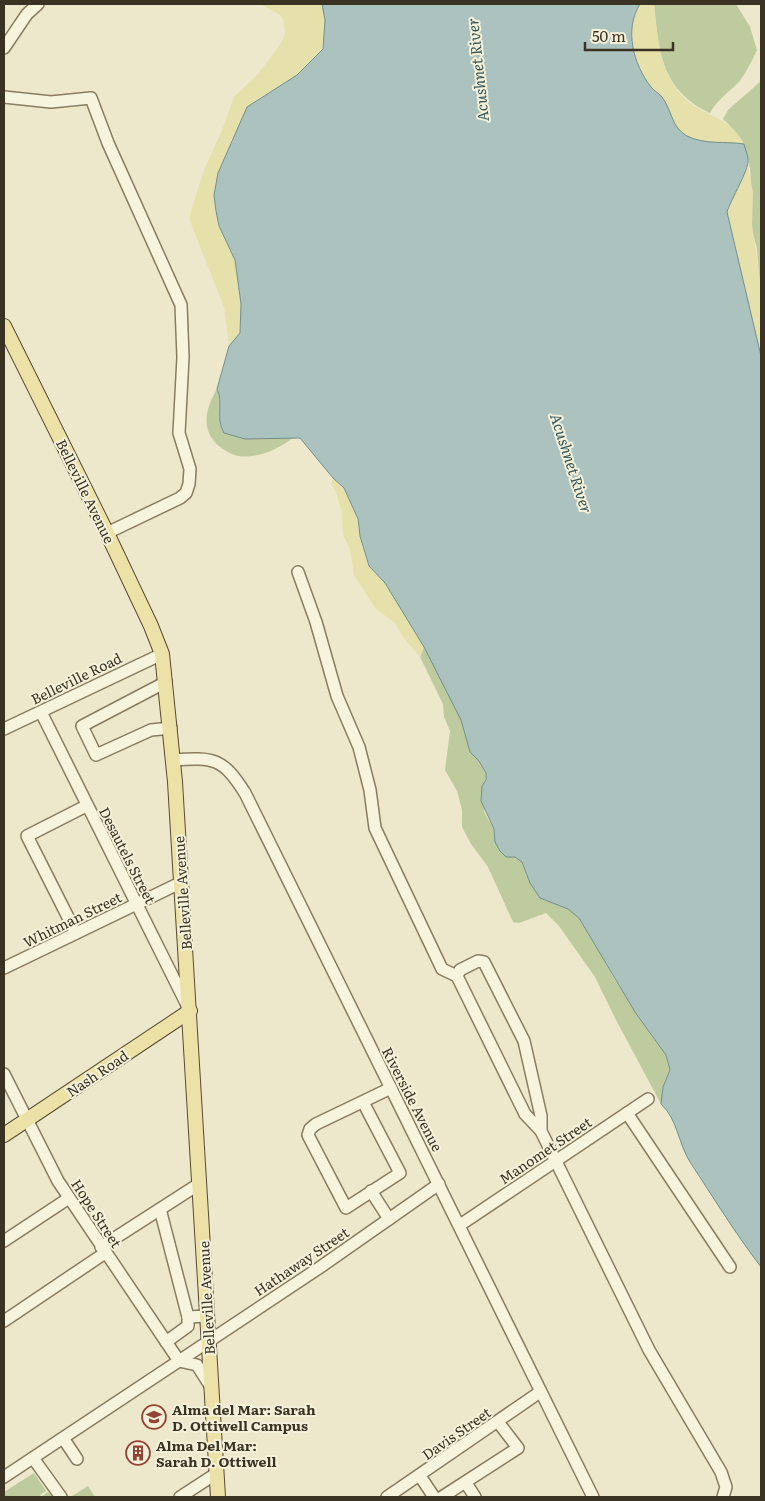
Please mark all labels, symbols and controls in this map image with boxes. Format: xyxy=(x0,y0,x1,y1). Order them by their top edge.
water label: Acushnet River xyxy=(460,17,494,123)
scale bar xyxy=(585,20,672,52)
text: 50 m xyxy=(592,24,626,47)
water label: Acushnet River xyxy=(545,410,599,516)
street label: Belleville Avenue xyxy=(52,435,120,547)
street label: Belleville Road xyxy=(27,647,125,709)
street label: Desautels Street xyxy=(95,803,161,907)
street label: Belleville Avenue xyxy=(168,835,196,951)
street label: Whitman Street xyxy=(19,886,125,952)
street label: Riverside Avenue xyxy=(378,1043,448,1155)
street label: Nash Road xyxy=(62,1045,132,1101)
street label: Manomet Street xyxy=(495,1111,595,1188)
street label: Hope Street xyxy=(67,1175,127,1252)
street label: Hathaway Street xyxy=(250,1222,353,1300)
street label: Belleville Avenue xyxy=(193,1241,219,1355)
place label: Alma del Mar: Sarah D. Ottiwell Campus xyxy=(172,1399,316,1435)
street label: Davis Street xyxy=(418,1402,495,1464)
school or university icon: Alma del Mar: Sarah D. Ottiwell Campus xyxy=(141,1404,167,1430)
place label: Alma Del Mar: Sarah D. Ottiwell xyxy=(156,1435,277,1471)
building icon: Alma Del Mar: Sarah D. Ottiwell xyxy=(125,1440,151,1466)

